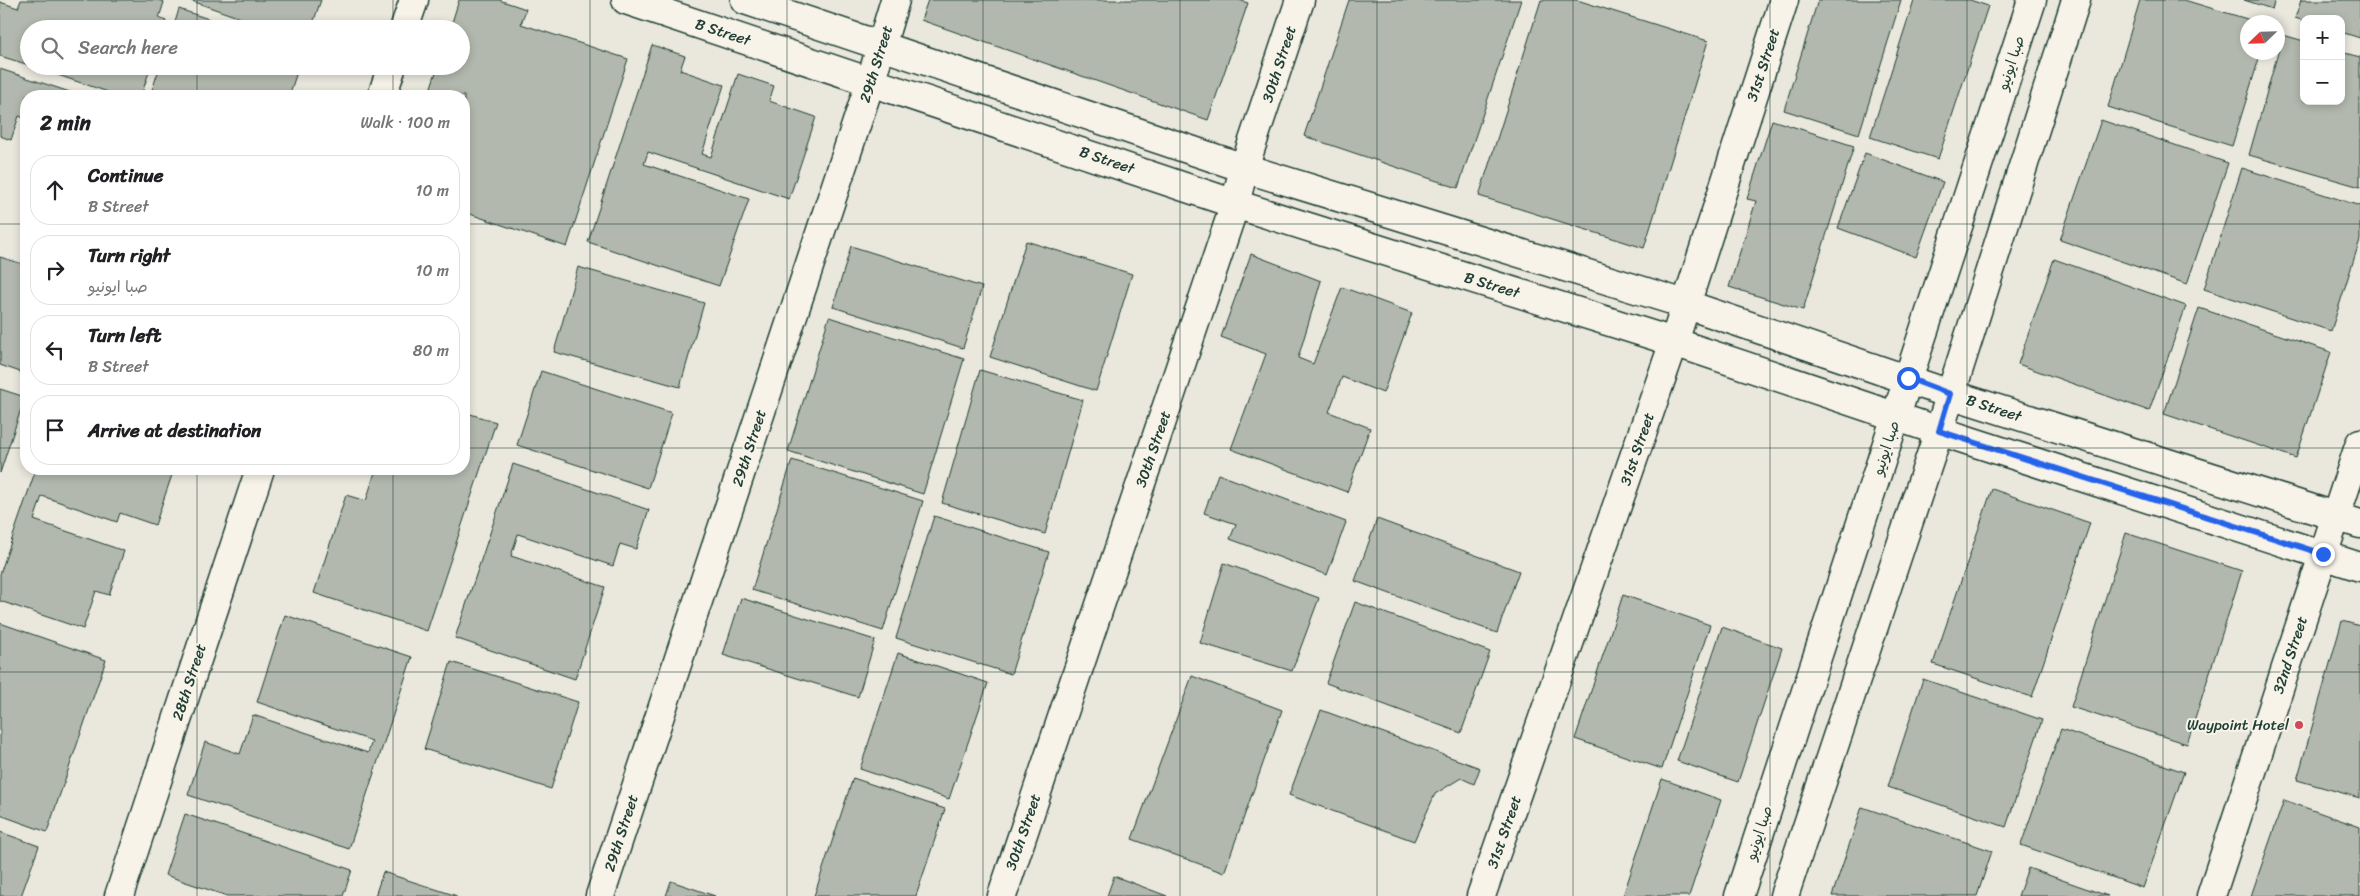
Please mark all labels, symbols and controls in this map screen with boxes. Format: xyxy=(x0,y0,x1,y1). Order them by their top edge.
street label: B Street xyxy=(692,11,755,53)
north arrow xyxy=(2240,15,2285,60)
map controls xyxy=(2300,15,2345,105)
button: + xyxy=(2300,15,2345,60)
search box xyxy=(20,20,470,75)
street label: 29th Street xyxy=(852,22,900,106)
street label: 30th Street xyxy=(1254,22,1304,106)
street label: 31st Street xyxy=(1739,25,1787,105)
text: Search here xyxy=(78,31,178,64)
street label: صبا ایونیو xyxy=(1990,32,2032,95)
icon: search xyxy=(38,34,66,62)
button: − xyxy=(2300,60,2345,105)
text: 2 min xyxy=(40,104,91,142)
text: Walk · 100 m xyxy=(360,108,450,137)
street label: B Street xyxy=(1076,138,1139,182)
text: Continue xyxy=(88,159,164,192)
icon: ahead xyxy=(41,176,69,204)
text: 10 m xyxy=(416,176,449,205)
text: B Street xyxy=(88,192,149,221)
text: Turn right xyxy=(88,239,170,272)
icon: right xyxy=(41,256,69,284)
text: 10 m xyxy=(416,256,449,285)
street label: B Street xyxy=(1461,264,1524,306)
text: صبا ایونیو xyxy=(88,272,148,301)
text: Turn left xyxy=(88,319,161,352)
icon: left xyxy=(41,336,69,364)
text: 80 m xyxy=(413,336,449,365)
text: B Street xyxy=(88,352,149,381)
route start xyxy=(1897,367,1920,390)
street label: B Street xyxy=(1963,387,2026,429)
street label: 29th Street xyxy=(724,406,774,490)
street label: 30th Street xyxy=(1128,407,1178,491)
street label: 31st Street xyxy=(1612,409,1662,489)
text: Arrive at destination xyxy=(88,414,261,447)
icon: arrive xyxy=(41,416,69,444)
street label: صبا ایونیو xyxy=(1865,417,1907,480)
route end xyxy=(2312,543,2335,566)
street label: 32nd Street xyxy=(2265,612,2315,697)
street label: 28th Street xyxy=(164,640,214,724)
place label: Waypoint Hotel xyxy=(2187,712,2290,738)
marker: Waypoint Hotel xyxy=(2293,719,2305,731)
street label: 30th Street xyxy=(998,790,1048,874)
street label: 29th Street xyxy=(596,791,646,875)
street label: 31st Street xyxy=(1479,792,1529,872)
street label: صبا ایونیو xyxy=(1738,802,1780,865)

